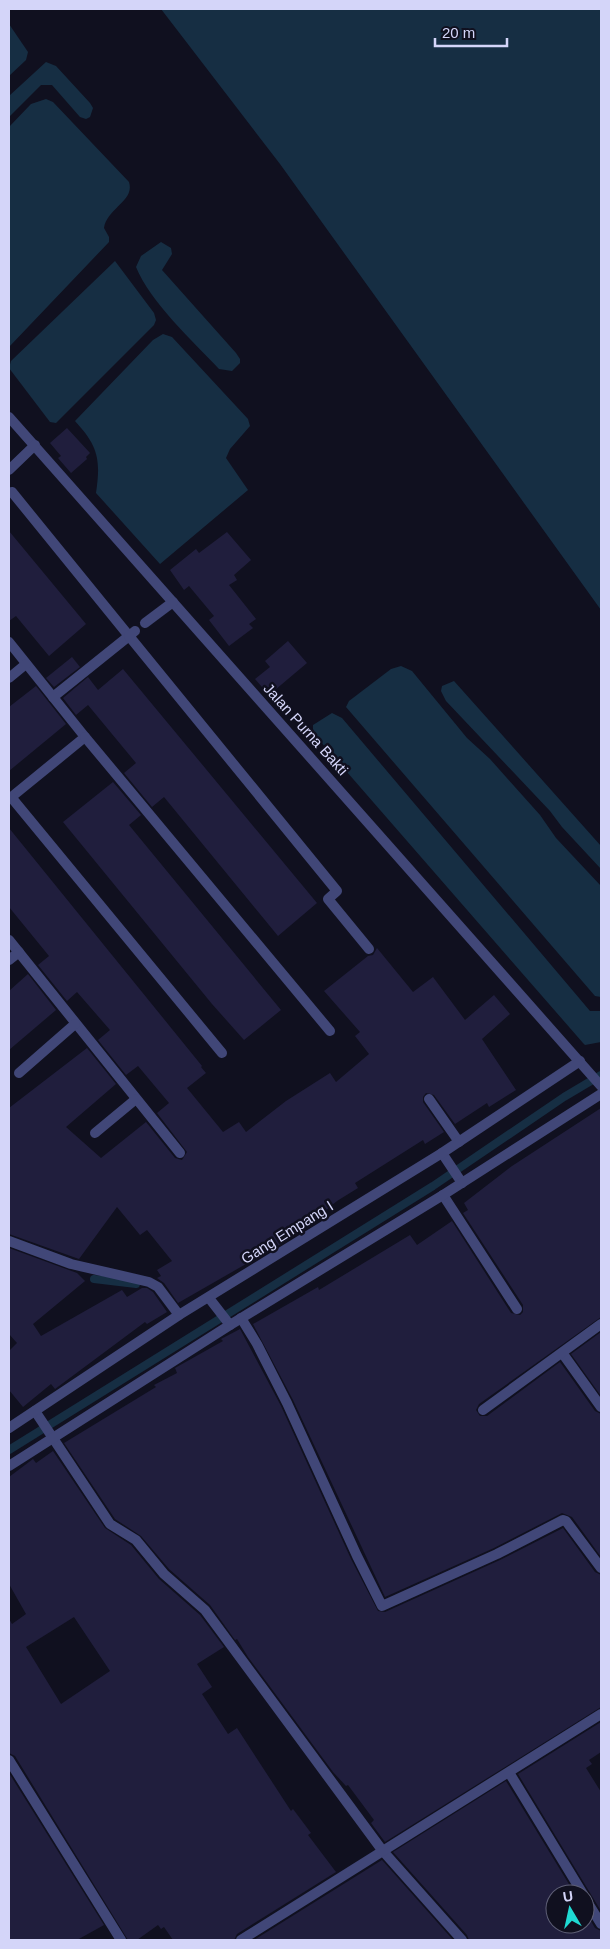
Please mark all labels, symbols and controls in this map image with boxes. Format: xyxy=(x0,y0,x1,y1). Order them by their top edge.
scale bar xyxy=(435,15,508,47)
text: 20 m xyxy=(442,24,475,41)
street label: Jalan Purna Bakti xyxy=(260,680,352,778)
street label: Gang Empang I xyxy=(238,1197,336,1267)
north arrow xyxy=(545,1884,595,1934)
text: U xyxy=(562,1887,574,1905)

